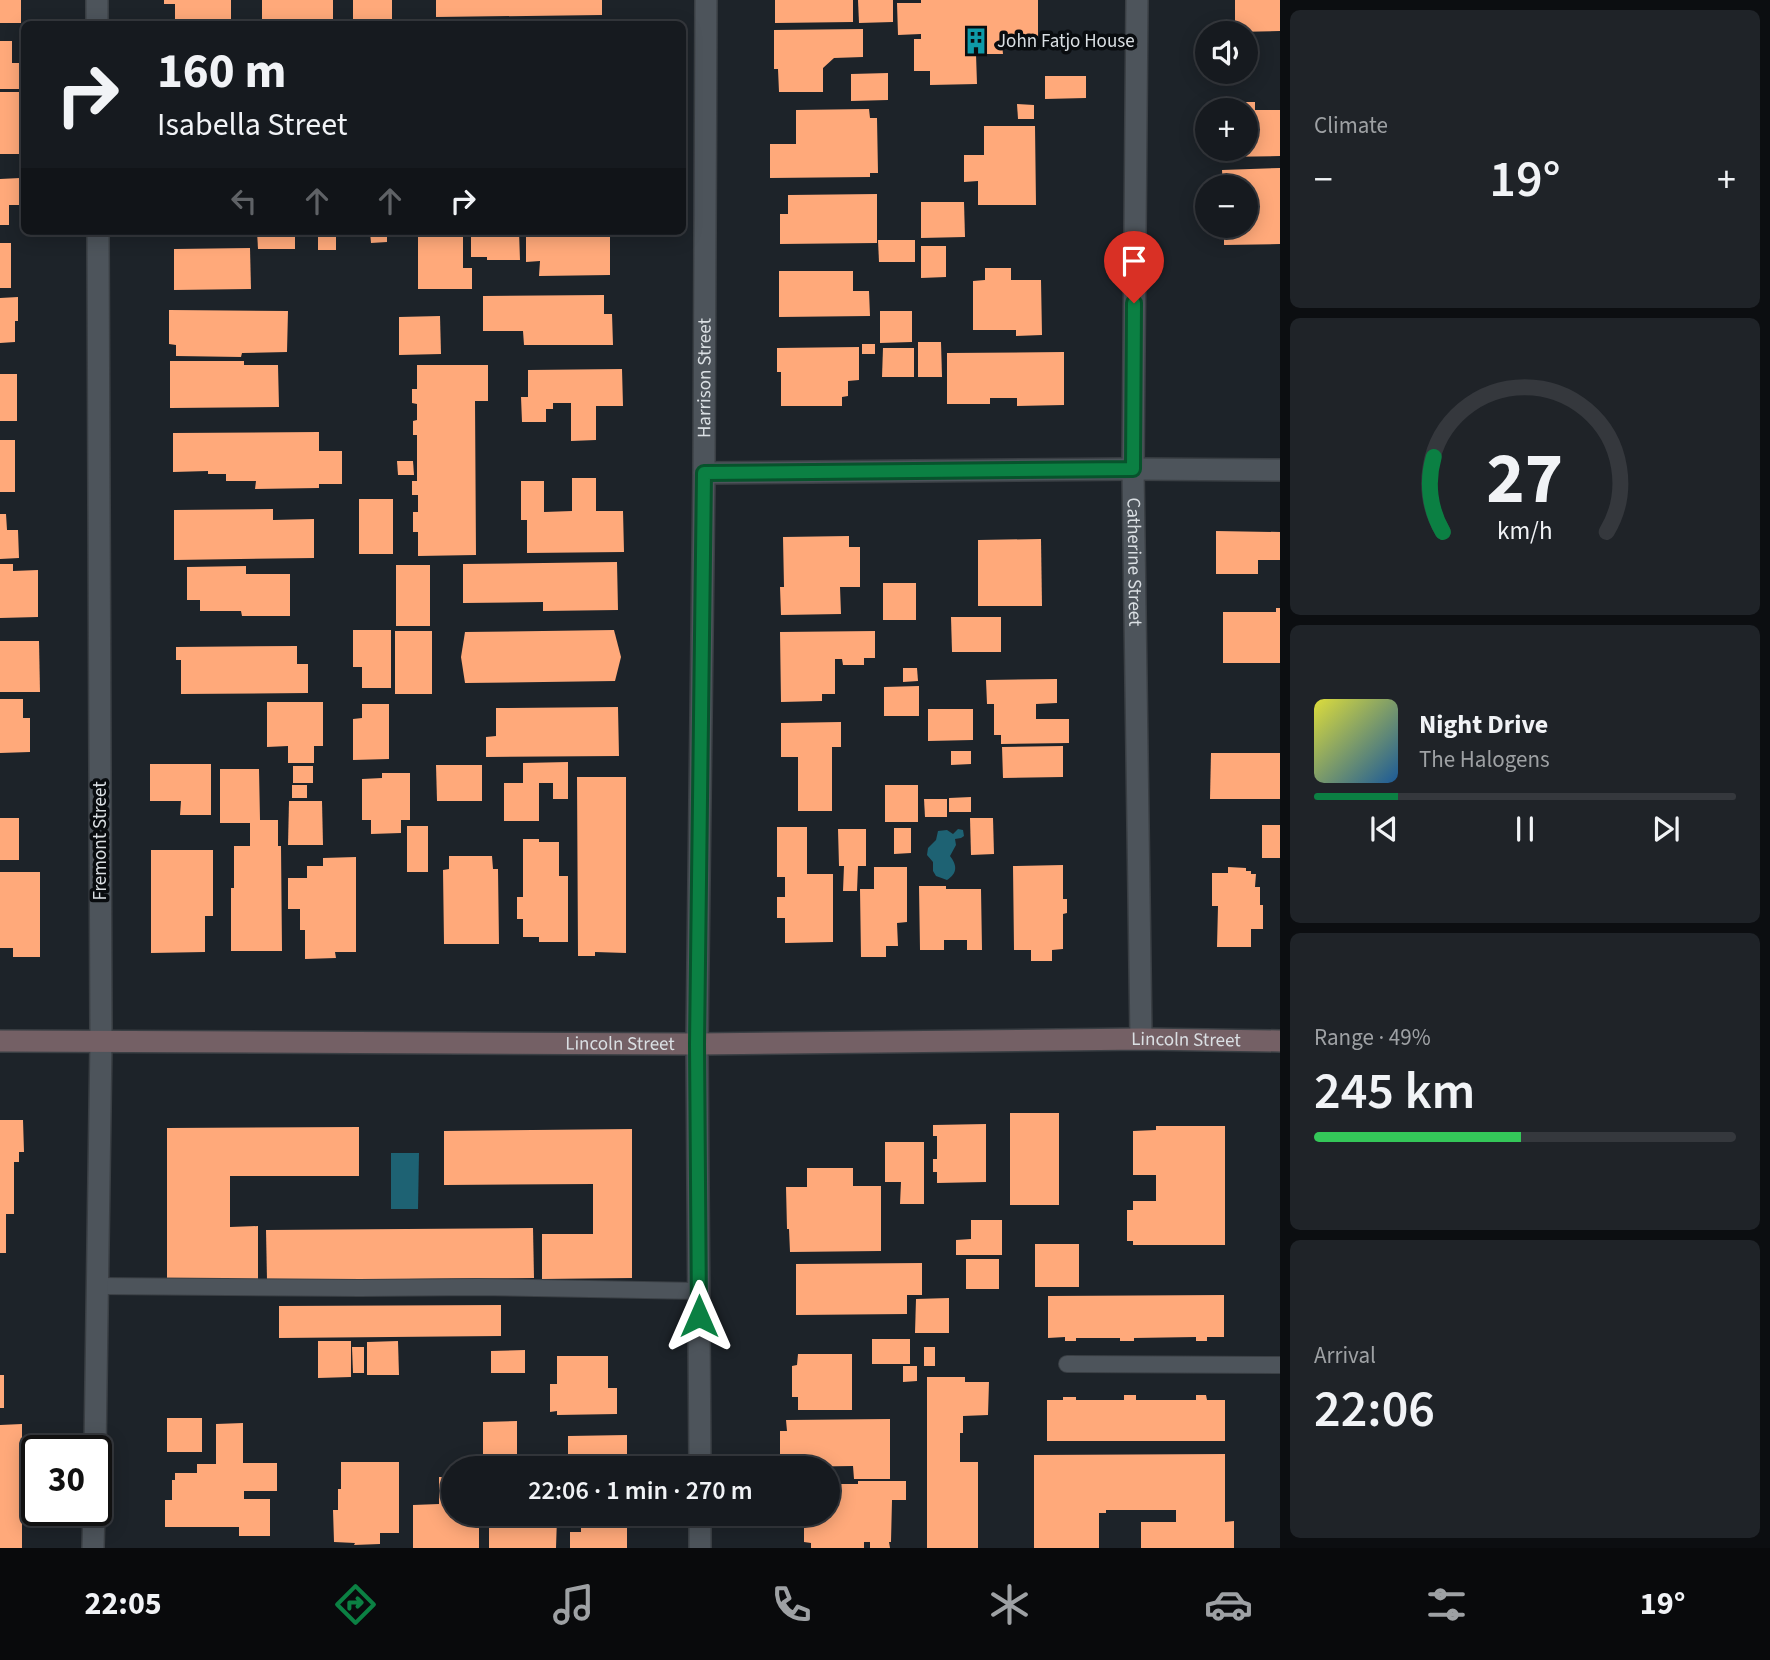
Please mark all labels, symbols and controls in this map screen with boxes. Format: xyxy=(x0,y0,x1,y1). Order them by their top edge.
map controls xyxy=(1195,21,1258,238)
button: sound xyxy=(1195,21,1258,84)
building icon: John Fatjo House xyxy=(961,26,991,56)
place label: John Fatjo House xyxy=(997,28,1135,55)
text: 160 m xyxy=(157,37,286,107)
icon: right xyxy=(42,49,133,140)
button: + xyxy=(1195,98,1258,161)
text: Isabella Street xyxy=(157,102,348,148)
text: Climate xyxy=(1314,109,1388,142)
text: 19° xyxy=(1489,143,1561,217)
text: − xyxy=(1314,153,1333,207)
text: + xyxy=(1717,153,1736,207)
button: − xyxy=(1195,175,1258,238)
icon: left xyxy=(225,182,263,220)
icon: ahead xyxy=(298,182,336,220)
icon: ahead xyxy=(371,182,409,220)
icon: right xyxy=(444,182,482,220)
pin xyxy=(1104,231,1164,303)
icon: arrive xyxy=(1115,242,1153,280)
street label: Harrison Street xyxy=(691,317,718,438)
text: 27 xyxy=(1487,428,1563,532)
street label: Catherine Street xyxy=(1120,497,1149,627)
text: km/h xyxy=(1497,513,1553,549)
text: Night Drive xyxy=(1419,706,1548,743)
text: The Halogens xyxy=(1419,743,1550,776)
street label: Fremont Street xyxy=(87,781,114,901)
icon: previous xyxy=(1365,810,1403,848)
icon: pause xyxy=(1506,810,1544,848)
icon: next xyxy=(1647,810,1685,848)
text: Range · 49% xyxy=(1314,1021,1431,1054)
street label: Lincoln Street xyxy=(1131,1025,1242,1054)
street label: Lincoln Street xyxy=(565,1030,675,1057)
text: 245 km xyxy=(1314,1055,1475,1129)
position arrow xyxy=(662,1279,736,1353)
text: Arrival xyxy=(1314,1339,1376,1372)
text: 22:06 xyxy=(1314,1373,1435,1447)
speed limit sign: 30 xyxy=(21,1435,112,1526)
text: 22:06 · 1 min · 270 m xyxy=(528,1472,753,1509)
icon: directions xyxy=(331,1580,380,1629)
icon: music xyxy=(549,1580,598,1629)
icon: phone xyxy=(767,1580,816,1629)
icon: climate xyxy=(985,1580,1034,1629)
icon: car xyxy=(1204,1580,1253,1629)
icon: filters xyxy=(1422,1580,1471,1629)
text: 22:05 xyxy=(85,1581,162,1627)
text: 19° xyxy=(1640,1581,1685,1627)

